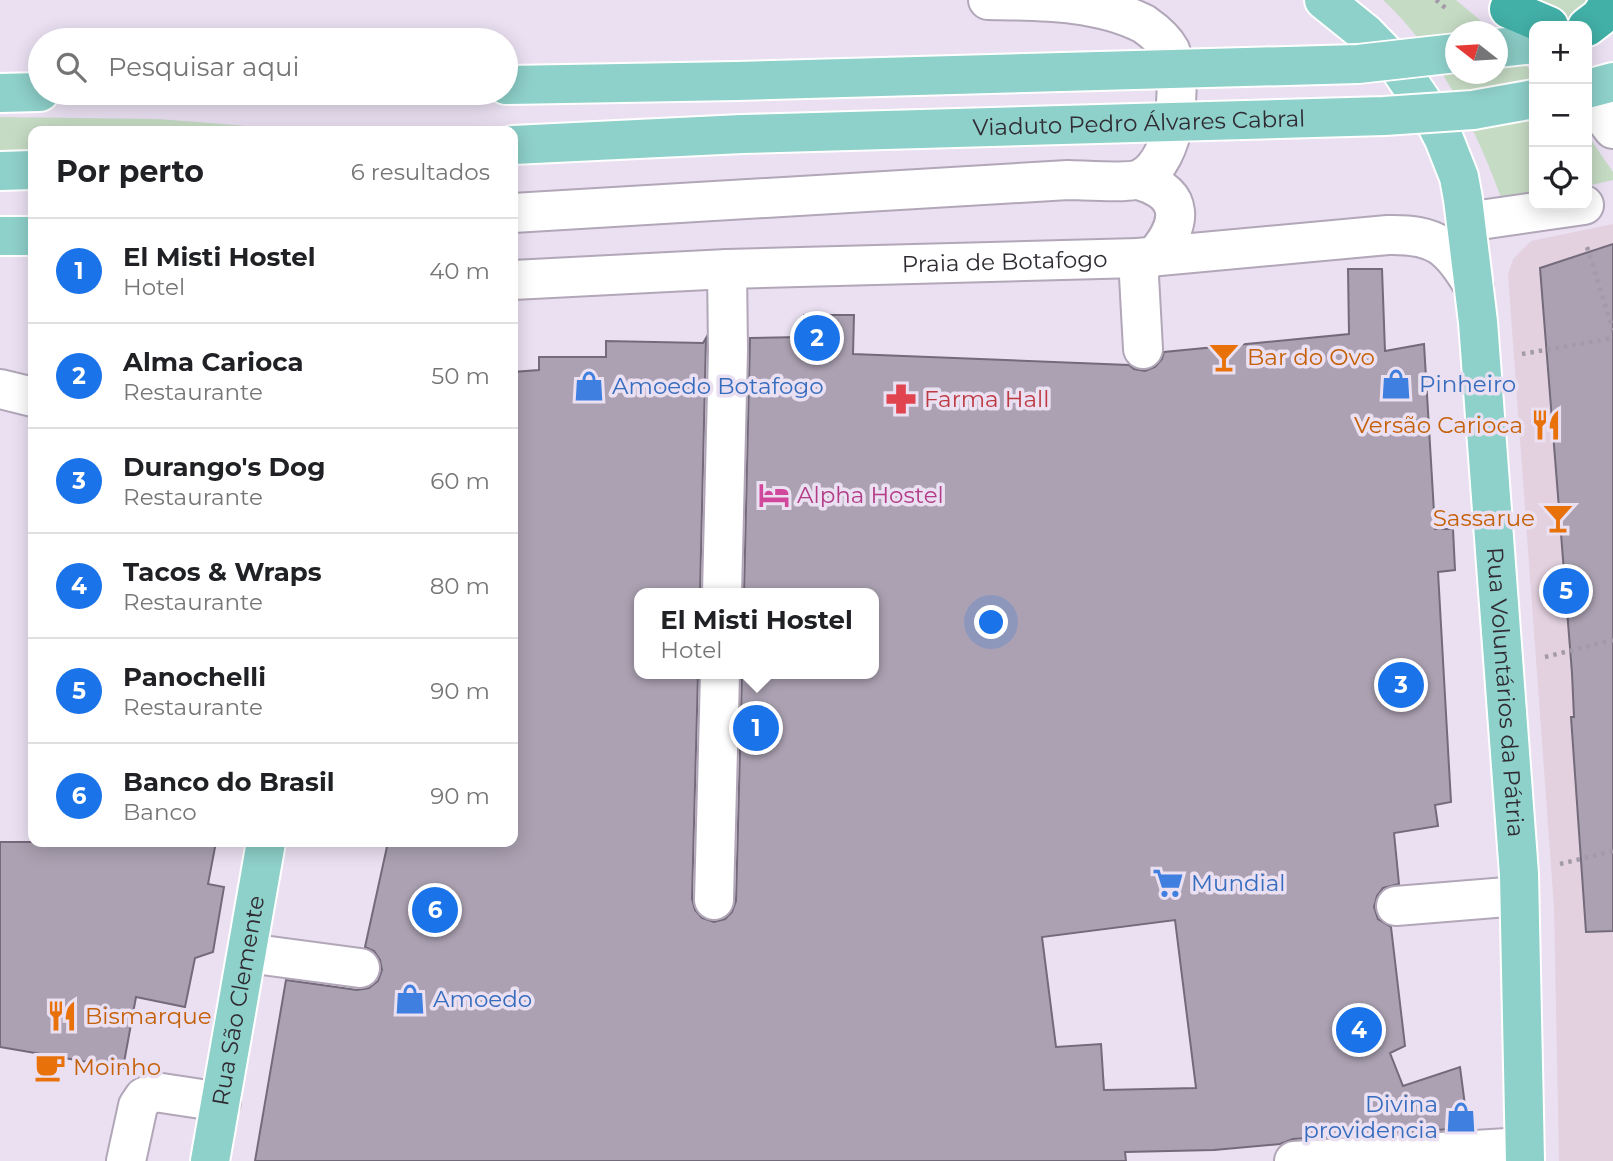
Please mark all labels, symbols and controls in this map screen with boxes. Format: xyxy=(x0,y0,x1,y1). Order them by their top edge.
north arrow xyxy=(1445,21,1508,84)
map controls xyxy=(1529,21,1592,210)
button: + xyxy=(1529,21,1592,84)
search box xyxy=(28,28,518,105)
icon: search xyxy=(52,48,90,86)
text: Pesquisar aqui xyxy=(108,51,300,83)
button: − xyxy=(1529,84,1592,147)
street label: Viaduto Pedro Álvares Cabral xyxy=(972,104,1306,142)
button: locate xyxy=(1529,147,1592,210)
text: Por perto xyxy=(56,153,204,190)
text: 6 resultados xyxy=(351,158,490,186)
text: El Misti Hostel xyxy=(123,241,316,273)
street label: Praia de Botafogo xyxy=(901,245,1108,278)
text: 1 xyxy=(74,257,84,285)
text: 40 m xyxy=(429,257,490,285)
text: Hotel xyxy=(123,273,185,301)
pin: 2 xyxy=(794,312,840,364)
bar icon: Bar do Ovo xyxy=(1207,340,1241,374)
place label: Bar do Ovo xyxy=(1247,343,1375,371)
text: Alma Carioca xyxy=(123,346,304,378)
text: 2 xyxy=(72,362,86,390)
text: 50 m xyxy=(431,362,490,390)
shop icon: Pinheiro xyxy=(1379,367,1413,401)
shop icon: Amoedo Botafogo xyxy=(572,369,606,403)
place label: Pinheiro xyxy=(1419,370,1516,398)
place label: Amoedo Botafogo xyxy=(612,372,824,400)
text: Restaurante xyxy=(123,378,263,406)
pharmacy icon: Farma Hall xyxy=(884,382,918,416)
place label: Farma Hall xyxy=(924,385,1049,413)
restaurant icon: Versão Carioca xyxy=(1529,408,1563,442)
place label: Versão Carioca xyxy=(1354,411,1523,439)
text: Durango's Dog xyxy=(123,451,325,483)
text: 3 xyxy=(72,467,86,495)
text: 60 m xyxy=(430,467,490,495)
hotel icon: Alpha Hostel xyxy=(757,478,791,512)
place label: Alpha Hostel xyxy=(797,481,944,509)
text: Restaurante xyxy=(123,483,263,511)
bar icon: Sassarue xyxy=(1541,501,1575,535)
place label: Sassarue xyxy=(1433,504,1535,532)
street label: Rua Voluntários da Pátria xyxy=(1481,546,1530,838)
text: Tacos & Wraps xyxy=(123,556,322,588)
pin: 5 xyxy=(1543,565,1589,617)
text: 4 xyxy=(71,572,87,600)
text: 80 m xyxy=(430,572,490,600)
text: Restaurante xyxy=(123,588,263,616)
popup xyxy=(634,588,879,679)
text: El Misti Hostel xyxy=(660,604,853,636)
your location xyxy=(974,605,1008,639)
text: Hotel xyxy=(660,636,722,664)
pin: 3 xyxy=(1378,659,1424,711)
text: Panochelli xyxy=(123,661,266,693)
text: 5 xyxy=(72,677,86,705)
text: 90 m xyxy=(430,677,490,705)
text: Restaurante xyxy=(123,693,263,721)
pin: 1 xyxy=(733,702,779,754)
text: Banco do Brasil xyxy=(123,766,335,798)
text: 6 xyxy=(72,782,86,810)
text: 90 m xyxy=(430,782,490,810)
text: Banco xyxy=(123,798,197,826)
supermarket icon: Mundial xyxy=(1151,866,1185,900)
place label: Mundial xyxy=(1191,869,1286,897)
pin: 6 xyxy=(412,884,458,936)
street label: Rua São Clemente xyxy=(206,893,270,1108)
shop icon: Amoedo xyxy=(393,982,427,1016)
place label: Amoedo xyxy=(433,985,532,1013)
restaurant icon: Bismarque xyxy=(45,999,79,1033)
place label: Bismarque xyxy=(85,1002,212,1030)
pin: 4 xyxy=(1336,1004,1382,1056)
cafe icon: Moinho xyxy=(33,1050,67,1084)
place label: Moinho xyxy=(73,1053,161,1081)
place label: Divina providencia xyxy=(1303,1090,1438,1144)
shop icon: Divina providencia xyxy=(1444,1100,1478,1134)

